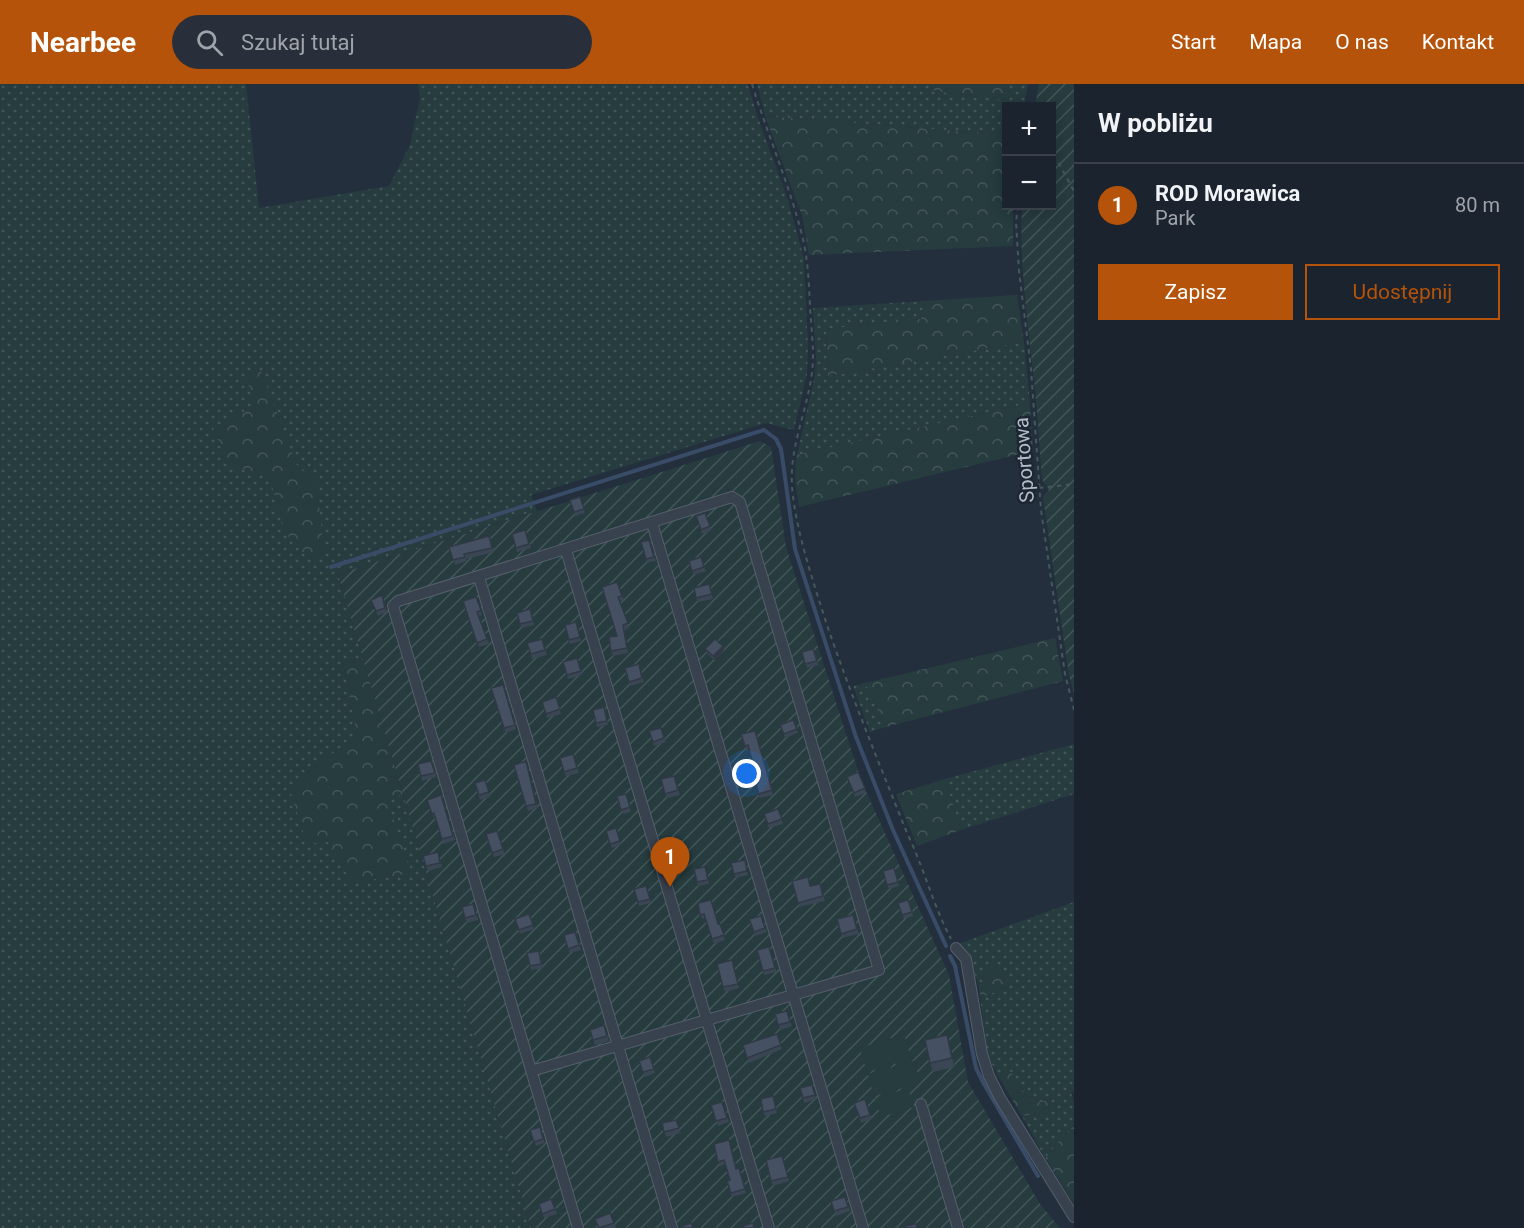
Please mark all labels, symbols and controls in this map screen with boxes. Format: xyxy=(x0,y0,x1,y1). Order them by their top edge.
search box xyxy=(172,15,592,69)
text: Nearbee xyxy=(30,26,136,59)
icon: search xyxy=(193,26,226,59)
text: Szukaj tutaj xyxy=(241,30,355,55)
text: Start xyxy=(1171,30,1216,54)
text: Mapa xyxy=(1249,30,1302,54)
text: O nas xyxy=(1335,30,1389,54)
text: Kontakt xyxy=(1422,30,1494,54)
map controls xyxy=(1002,102,1056,210)
button: + xyxy=(1002,102,1056,156)
text: W pobliżu xyxy=(1098,108,1213,138)
button: − xyxy=(1002,156,1056,210)
text: ROD Morawica xyxy=(1155,181,1300,206)
text: 1 xyxy=(1112,193,1123,217)
text: 80 m xyxy=(1455,193,1500,217)
text: Park xyxy=(1155,206,1195,230)
button: Zapisz xyxy=(1098,264,1293,320)
button: Udostępnij xyxy=(1305,264,1500,320)
street label: Sportowa xyxy=(1009,417,1039,503)
your location xyxy=(732,759,761,788)
pin: 1 xyxy=(650,838,690,887)

